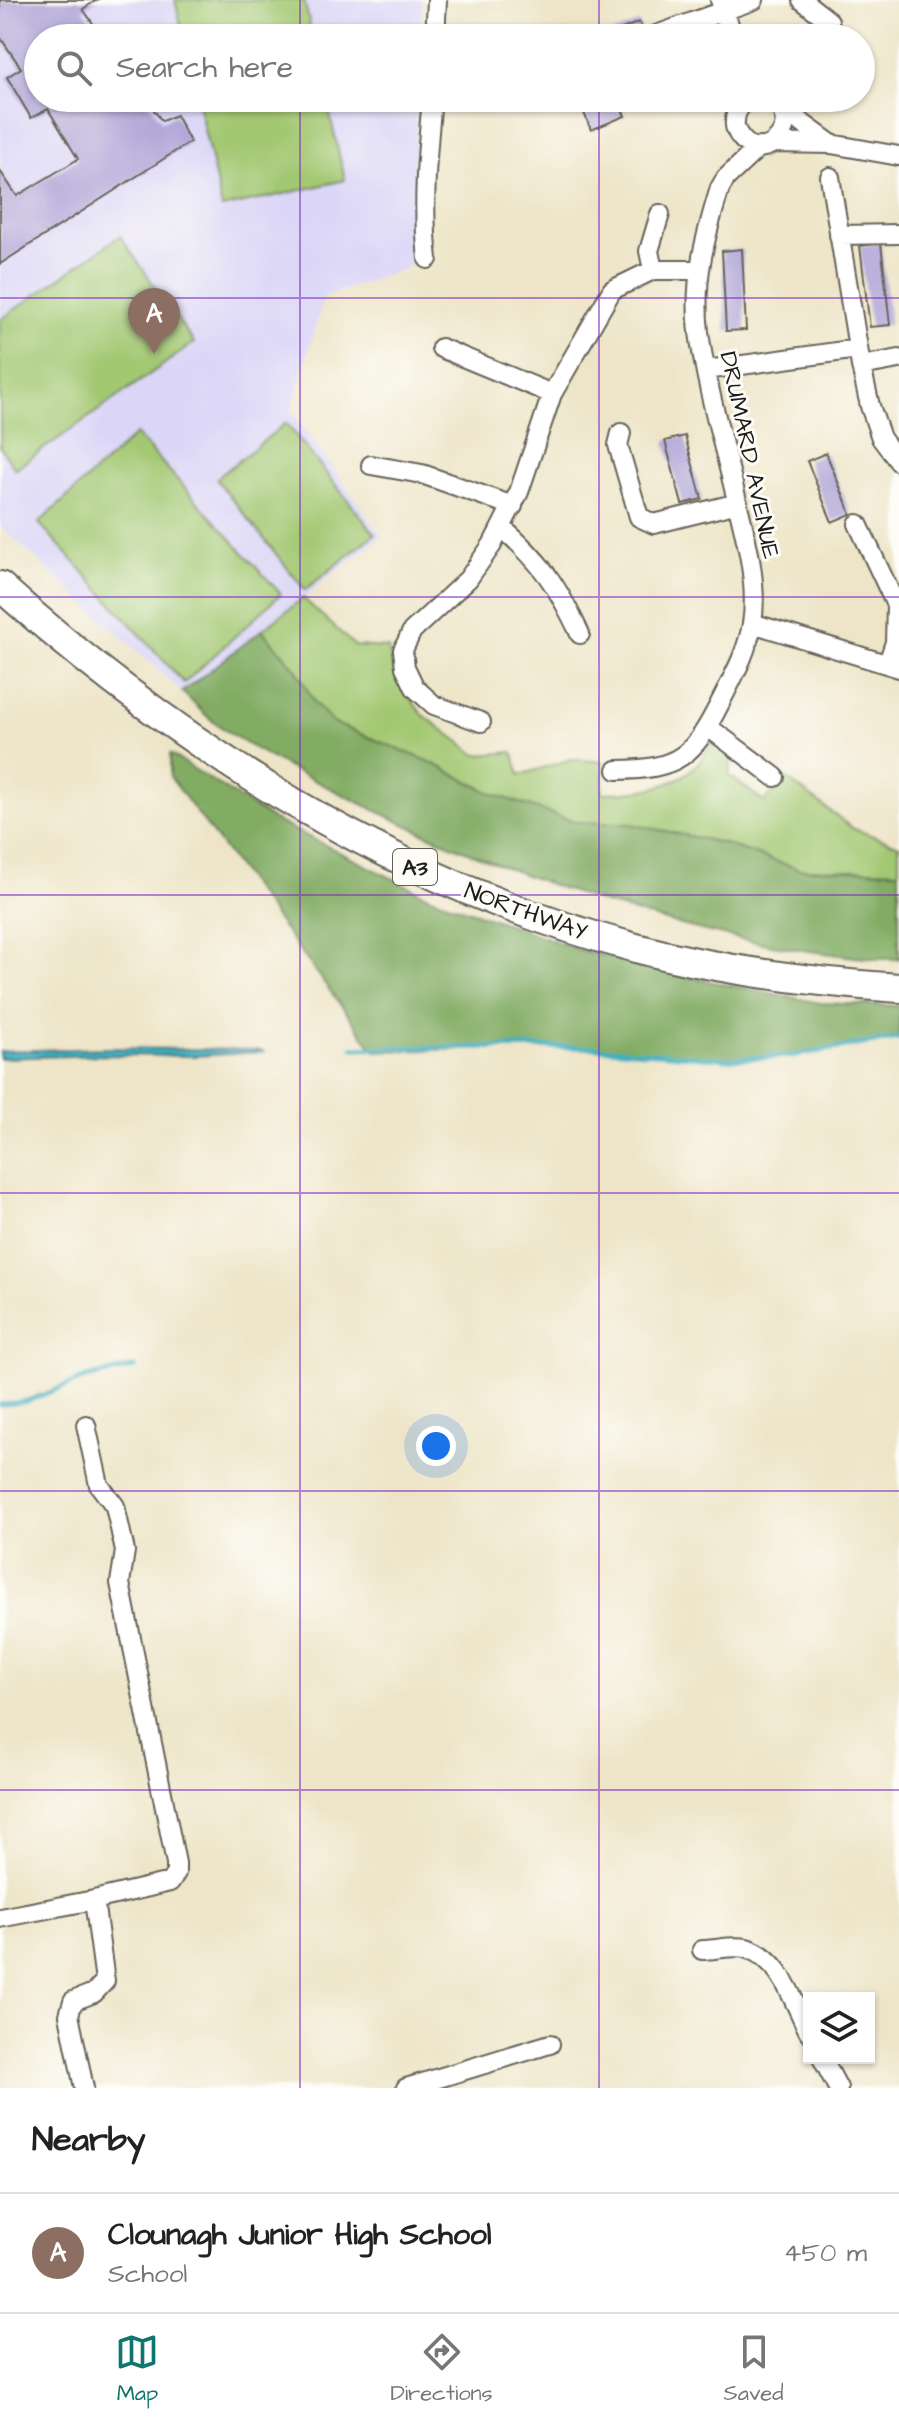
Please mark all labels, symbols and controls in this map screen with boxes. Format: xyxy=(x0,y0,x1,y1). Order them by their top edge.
search box xyxy=(24,24,875,112)
icon: search xyxy=(52,46,96,90)
text: Search here xyxy=(116,47,293,89)
pin: A xyxy=(128,288,180,354)
street label: DRUMARD AVENUE xyxy=(710,348,788,562)
road number: A3 xyxy=(393,849,437,885)
street label: NORTHWAY xyxy=(459,874,592,950)
your location xyxy=(416,1426,456,1466)
map controls xyxy=(803,1992,875,2064)
button: layers xyxy=(803,1992,875,2064)
text: Nearby xyxy=(32,2116,146,2164)
text: Clounagh Junior High School xyxy=(108,2214,491,2256)
text: A xyxy=(50,2235,66,2271)
text: 450 m xyxy=(784,2235,867,2271)
text: School xyxy=(108,2256,187,2292)
tab: Map xyxy=(115,2330,159,2409)
tab: Directions xyxy=(390,2330,493,2409)
tab: Saved xyxy=(724,2330,784,2409)

